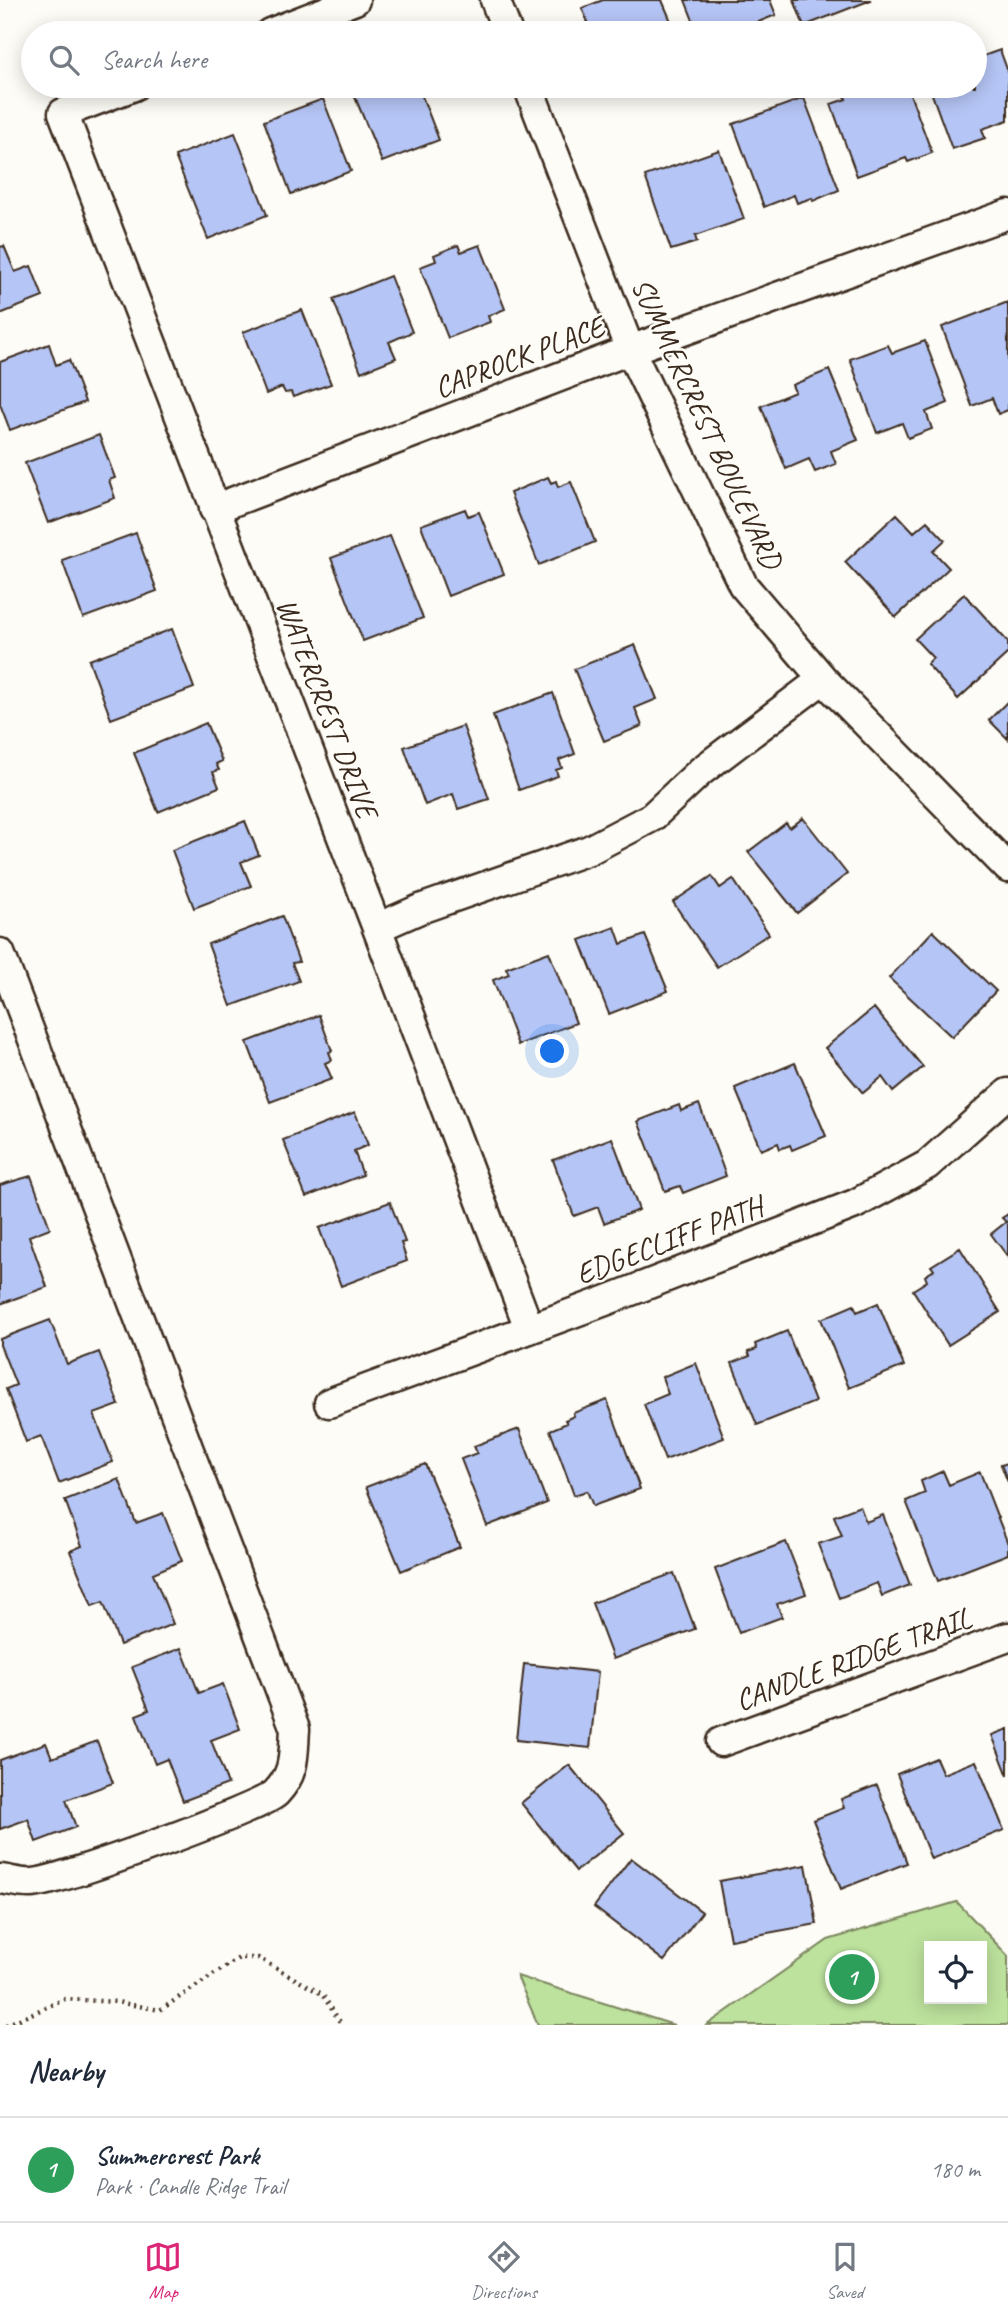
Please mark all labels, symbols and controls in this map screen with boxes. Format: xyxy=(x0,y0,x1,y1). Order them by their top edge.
search box xyxy=(21,21,987,98)
icon: search xyxy=(45,41,83,79)
text: Search here xyxy=(101,43,207,76)
street label: SUMMERCREST BOULEVARD xyxy=(623,272,792,577)
street label: CAPROCK PLACE xyxy=(429,306,613,407)
street label: WATERCREST DRIVE xyxy=(268,593,388,827)
your location xyxy=(535,1034,569,1068)
street label: EDGECLIFF PATH xyxy=(570,1185,772,1293)
street label: CANDLE RIDGE TRAIL xyxy=(730,1598,977,1719)
map controls xyxy=(924,1941,987,2004)
button: locate xyxy=(924,1941,987,2004)
pin: 1 xyxy=(829,1951,875,2003)
text: Nearby xyxy=(28,2052,104,2090)
text: Summercrest Park xyxy=(95,2139,259,2172)
text: 1 xyxy=(46,2155,56,2184)
text: 180 m xyxy=(931,2155,980,2184)
text: Park · Candle Ridge Trail xyxy=(95,2172,286,2201)
tab: Map xyxy=(144,2238,182,2304)
tab: Directions xyxy=(471,2238,537,2304)
tab: Saved xyxy=(826,2238,864,2304)

